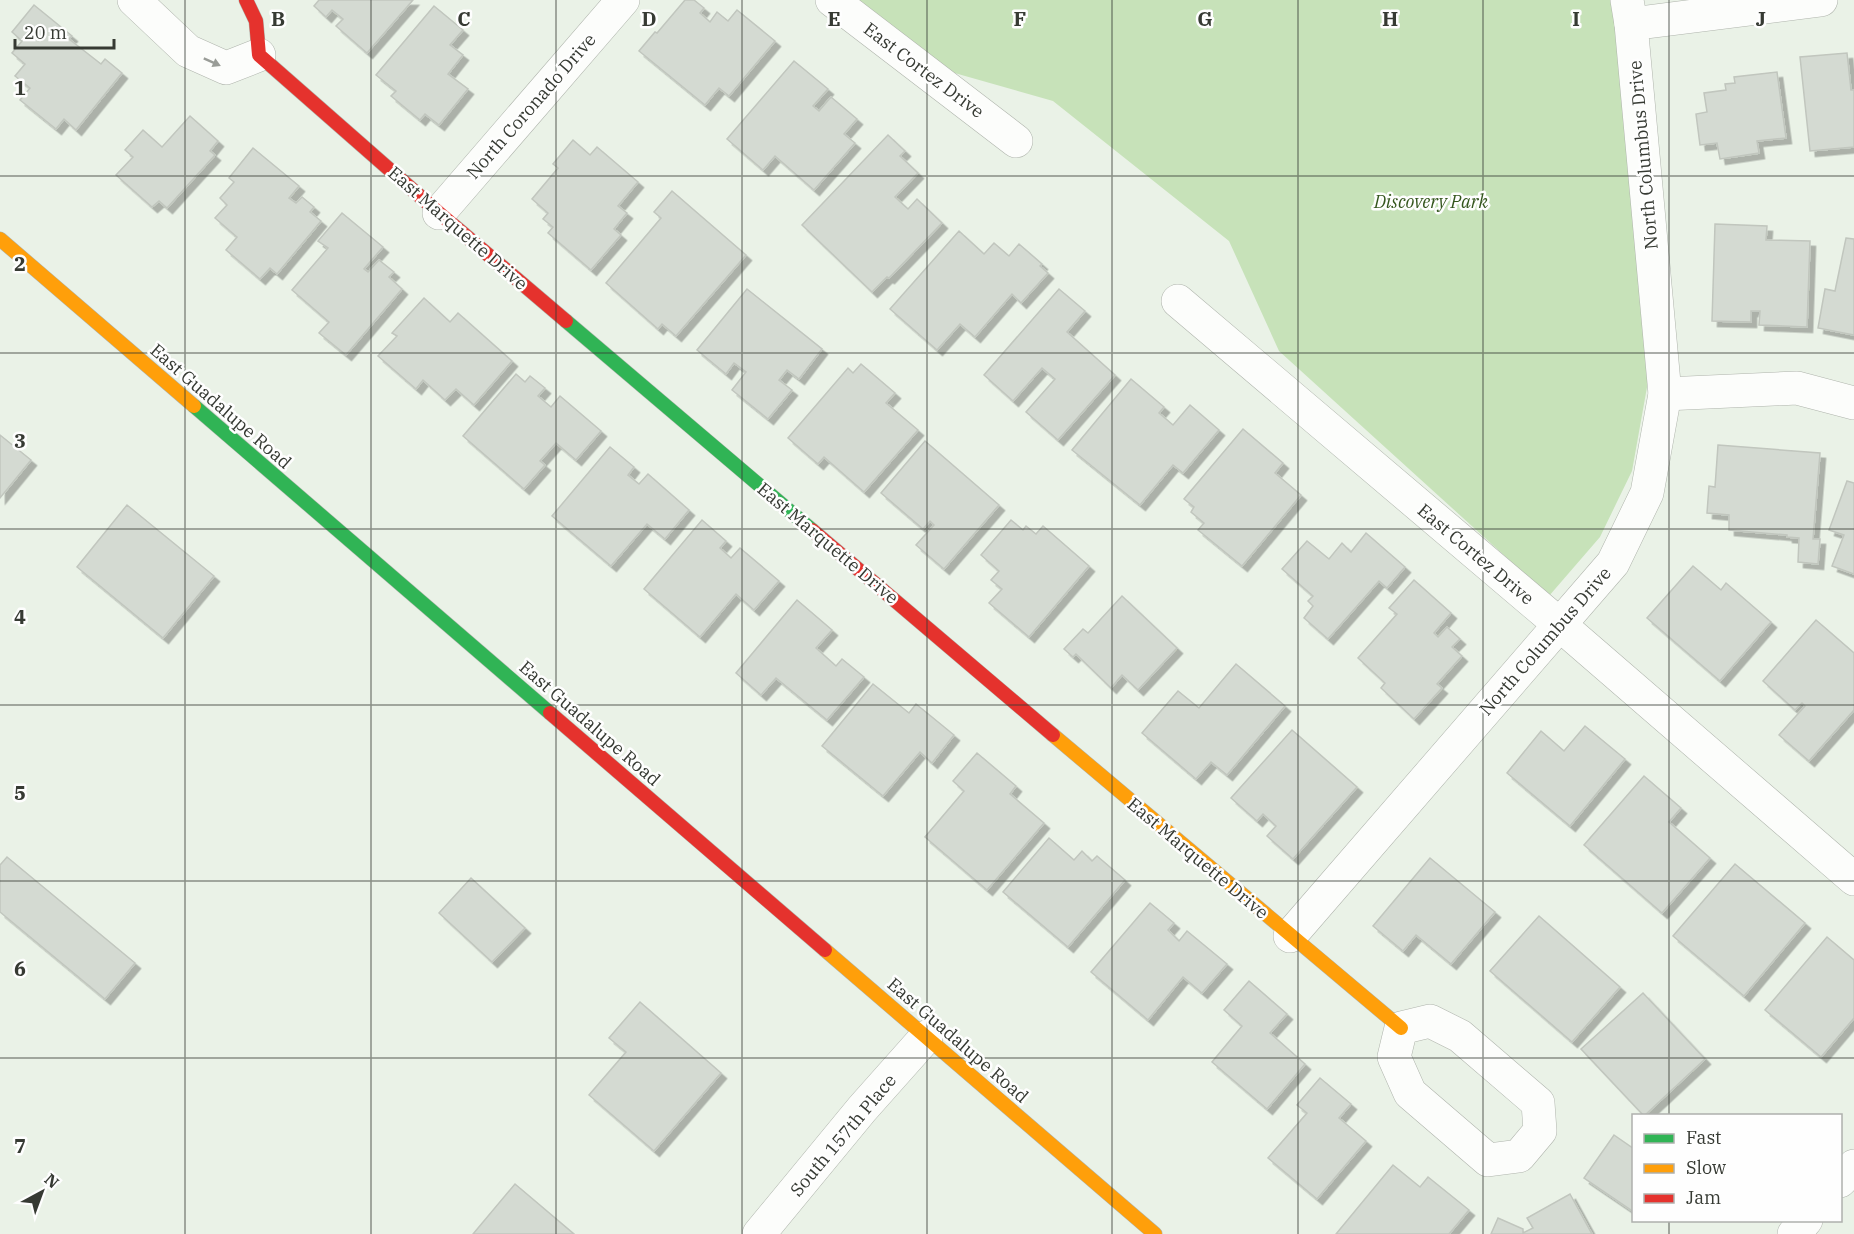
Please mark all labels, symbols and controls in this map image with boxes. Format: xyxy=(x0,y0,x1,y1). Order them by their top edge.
text: B xyxy=(271,5,285,32)
text: C xyxy=(457,5,471,32)
text: D xyxy=(641,5,657,32)
text: E xyxy=(827,5,841,32)
text: F xyxy=(1014,5,1026,32)
text: G xyxy=(1197,5,1213,32)
text: H xyxy=(1382,5,1398,32)
text: I xyxy=(1572,5,1580,32)
text: J xyxy=(1756,5,1766,32)
scale bar xyxy=(15,12,114,50)
street label: East Cortez Drive xyxy=(859,17,989,123)
text: 20 m xyxy=(24,21,67,44)
street label: North Coronado Drive xyxy=(461,28,601,184)
one-way arrow xyxy=(203,57,221,67)
street label: North Columbus Drive xyxy=(1623,60,1663,250)
text: 1 xyxy=(14,74,26,101)
street label: East Marquette Drive xyxy=(384,161,532,295)
park label: Discovery Park xyxy=(1373,190,1489,213)
text: 2 xyxy=(14,250,26,277)
street label: East Guadalupe Road xyxy=(146,338,296,474)
text: 3 xyxy=(14,427,26,454)
street label: East Marquette Drive xyxy=(753,477,903,609)
street label: East Cortez Drive xyxy=(1413,499,1539,609)
street label: North Columbus Drive xyxy=(1474,562,1616,720)
text: 4 xyxy=(14,603,26,630)
street label: East Guadalupe Road xyxy=(515,655,665,791)
text: 5 xyxy=(14,779,26,806)
street label: East Marquette Drive xyxy=(1123,792,1273,924)
text: 6 xyxy=(14,955,26,982)
street label: East Guadalupe Road xyxy=(883,972,1033,1108)
street label: South 157th Place xyxy=(785,1069,901,1201)
legend xyxy=(1632,1114,1842,1222)
text: Fast xyxy=(1686,1126,1721,1149)
text: 7 xyxy=(14,1132,26,1159)
text: Slow xyxy=(1686,1156,1726,1179)
north arrow xyxy=(12,1162,72,1222)
text: N xyxy=(41,1169,63,1192)
text: Jam xyxy=(1686,1186,1721,1209)

